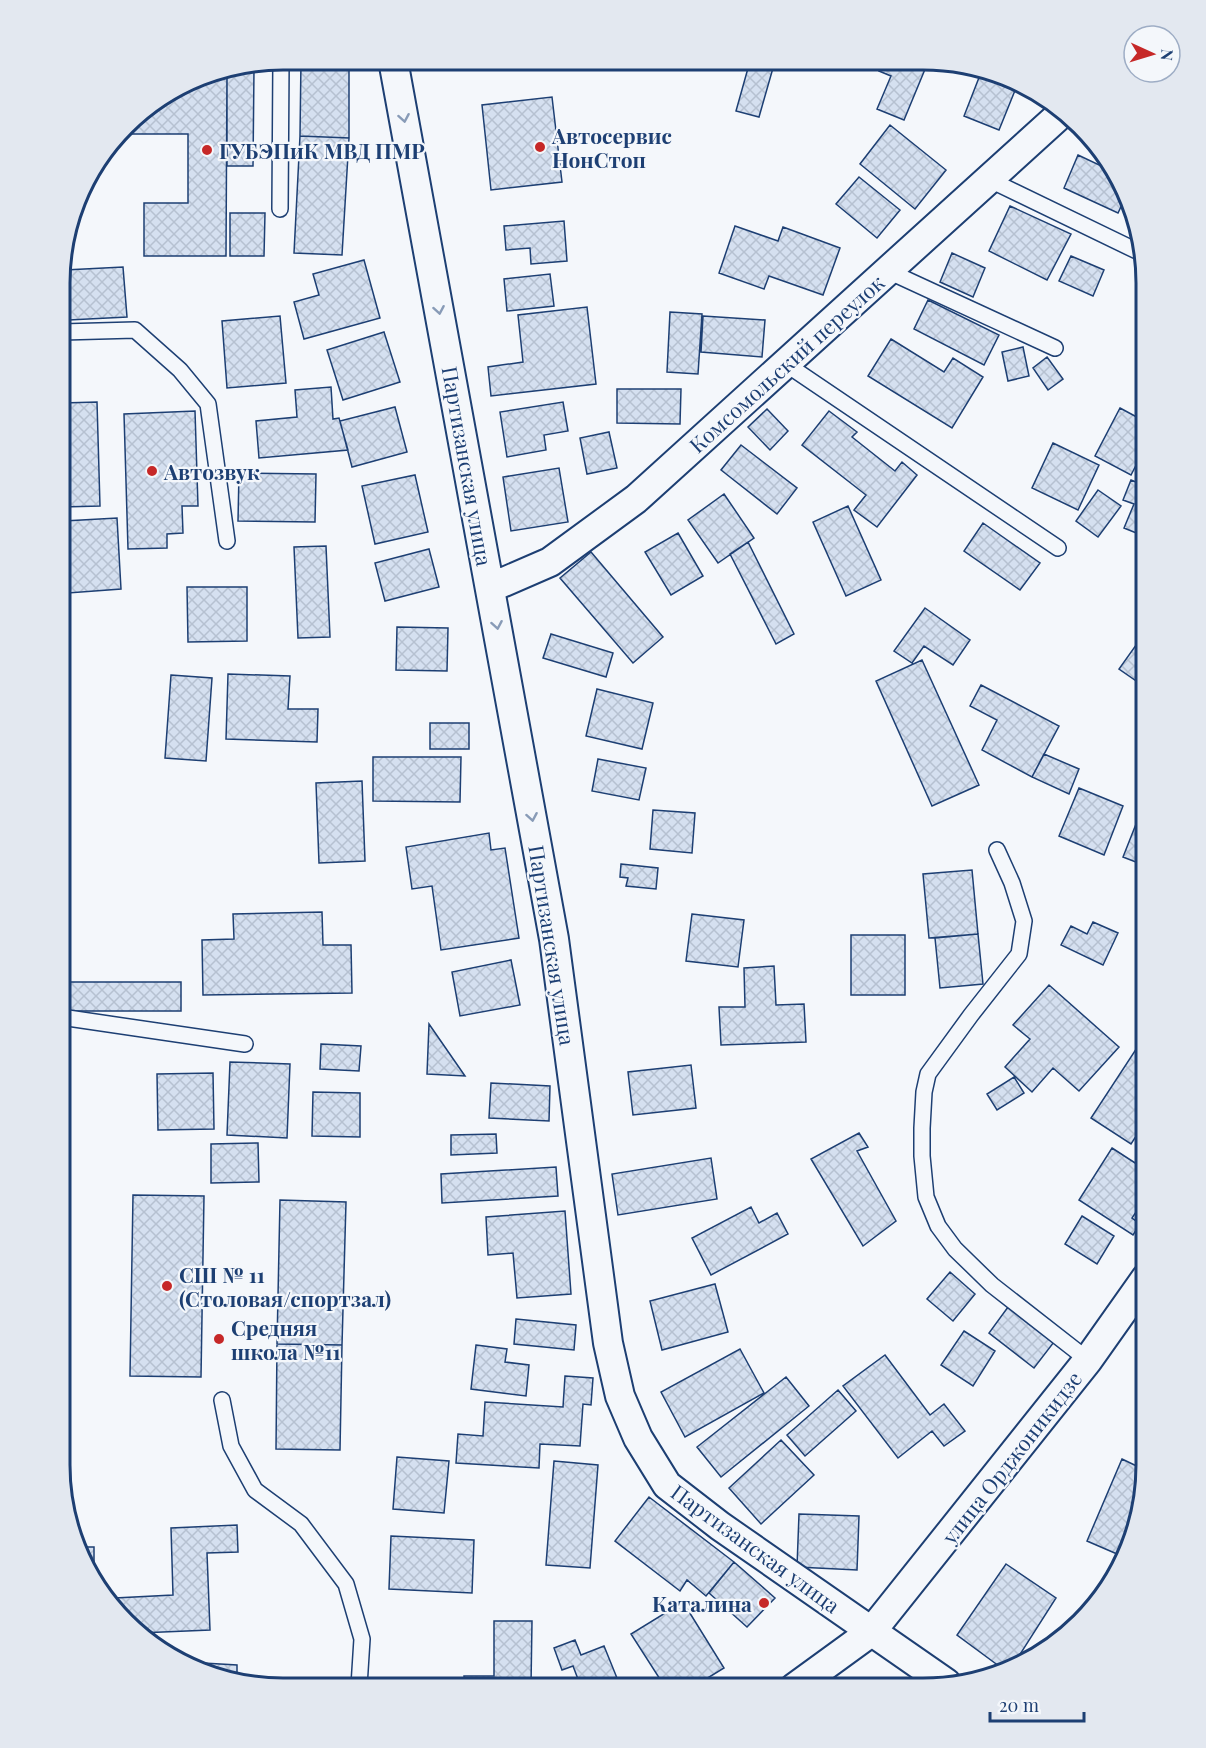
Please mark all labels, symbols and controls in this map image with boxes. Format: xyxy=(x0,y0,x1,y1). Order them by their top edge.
north arrow xyxy=(1122,24,1182,84)
text: N xyxy=(1157,49,1178,62)
one-way arrow xyxy=(397,113,410,123)
place label: Автосервис НонСтоп xyxy=(551,121,672,173)
place label: ГУБЭПиК МВД ПМР xyxy=(219,136,425,164)
marker: Автосервис НонСтоп xyxy=(533,140,547,154)
marker: ГУБЭПиК МВД ПМР xyxy=(200,143,214,157)
street label: Комсомольский переулок xyxy=(683,268,889,458)
one-way arrow xyxy=(432,304,445,314)
street label: Партизанская улица xyxy=(437,364,499,569)
place label: Автозвук xyxy=(163,457,260,485)
marker: Автозвук xyxy=(145,464,159,478)
one-way arrow xyxy=(490,620,503,630)
one-way arrow xyxy=(525,812,538,822)
street label: Партизанская улица xyxy=(523,843,583,1048)
place label: СШ № 11 (Столовая/спортзал) xyxy=(179,1260,391,1312)
marker: СШ № 11 (Столовая/спортзал) xyxy=(160,1279,174,1293)
place label: Средняя школа №11 xyxy=(231,1313,341,1365)
marker: Средняя школа №11 xyxy=(212,1332,226,1346)
street label: улица Орджоникидзе xyxy=(934,1365,1087,1550)
street label: Партизанская улица xyxy=(666,1477,846,1619)
place label: Каталина xyxy=(652,1589,752,1617)
marker: Каталина xyxy=(757,1596,771,1610)
scale bar xyxy=(990,1685,1084,1723)
text: 20 m xyxy=(999,1693,1039,1717)

